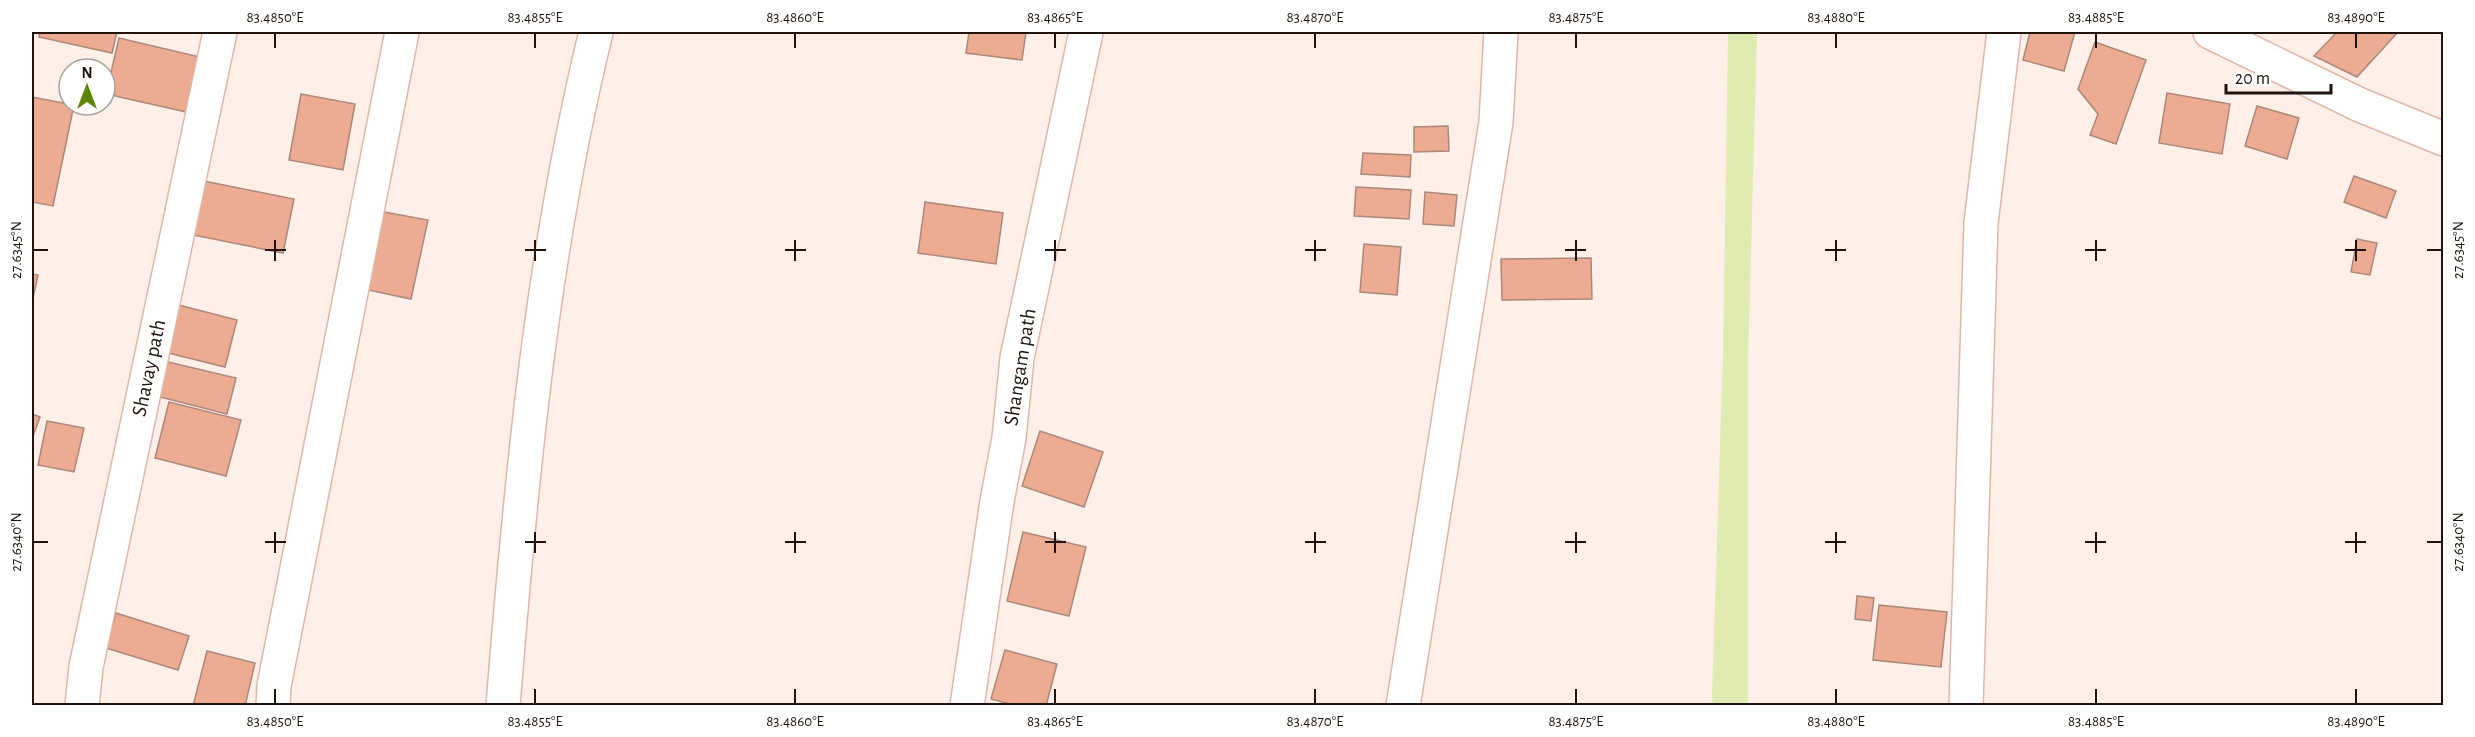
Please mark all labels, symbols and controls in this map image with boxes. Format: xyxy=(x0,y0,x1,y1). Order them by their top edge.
text: 83.4850°E xyxy=(247,10,303,25)
text: 83.4855°E xyxy=(507,10,563,25)
text: 83.4860°E xyxy=(766,10,824,25)
text: 83.4865°E xyxy=(1027,10,1083,25)
text: 83.4870°E xyxy=(1287,10,1343,25)
text: 83.4875°E xyxy=(1548,10,1604,25)
text: 83.4880°E xyxy=(1807,10,1865,25)
text: 83.4885°E xyxy=(2068,10,2124,25)
text: 83.4890°E xyxy=(2327,10,2385,25)
north arrow xyxy=(57,57,117,117)
scale bar xyxy=(2226,57,2331,95)
text: N xyxy=(81,65,93,81)
text: 20 m xyxy=(2235,70,2270,88)
text: 27.6345°N xyxy=(9,221,24,279)
text: 27.6345°N xyxy=(2451,221,2466,279)
street label: Shangam path xyxy=(1000,307,1040,427)
street label: Shavay path xyxy=(128,318,170,418)
text: 27.6340°N xyxy=(9,512,24,572)
text: 27.6340°N xyxy=(2451,512,2466,572)
text: 83.4850°E xyxy=(247,714,303,729)
text: 83.4855°E xyxy=(507,714,563,729)
text: 83.4860°E xyxy=(766,714,824,729)
text: 83.4865°E xyxy=(1027,714,1083,729)
text: 83.4870°E xyxy=(1287,714,1343,729)
text: 83.4875°E xyxy=(1548,714,1604,729)
text: 83.4880°E xyxy=(1807,714,1865,729)
text: 83.4885°E xyxy=(2068,714,2124,729)
text: 83.4890°E xyxy=(2327,714,2385,729)

